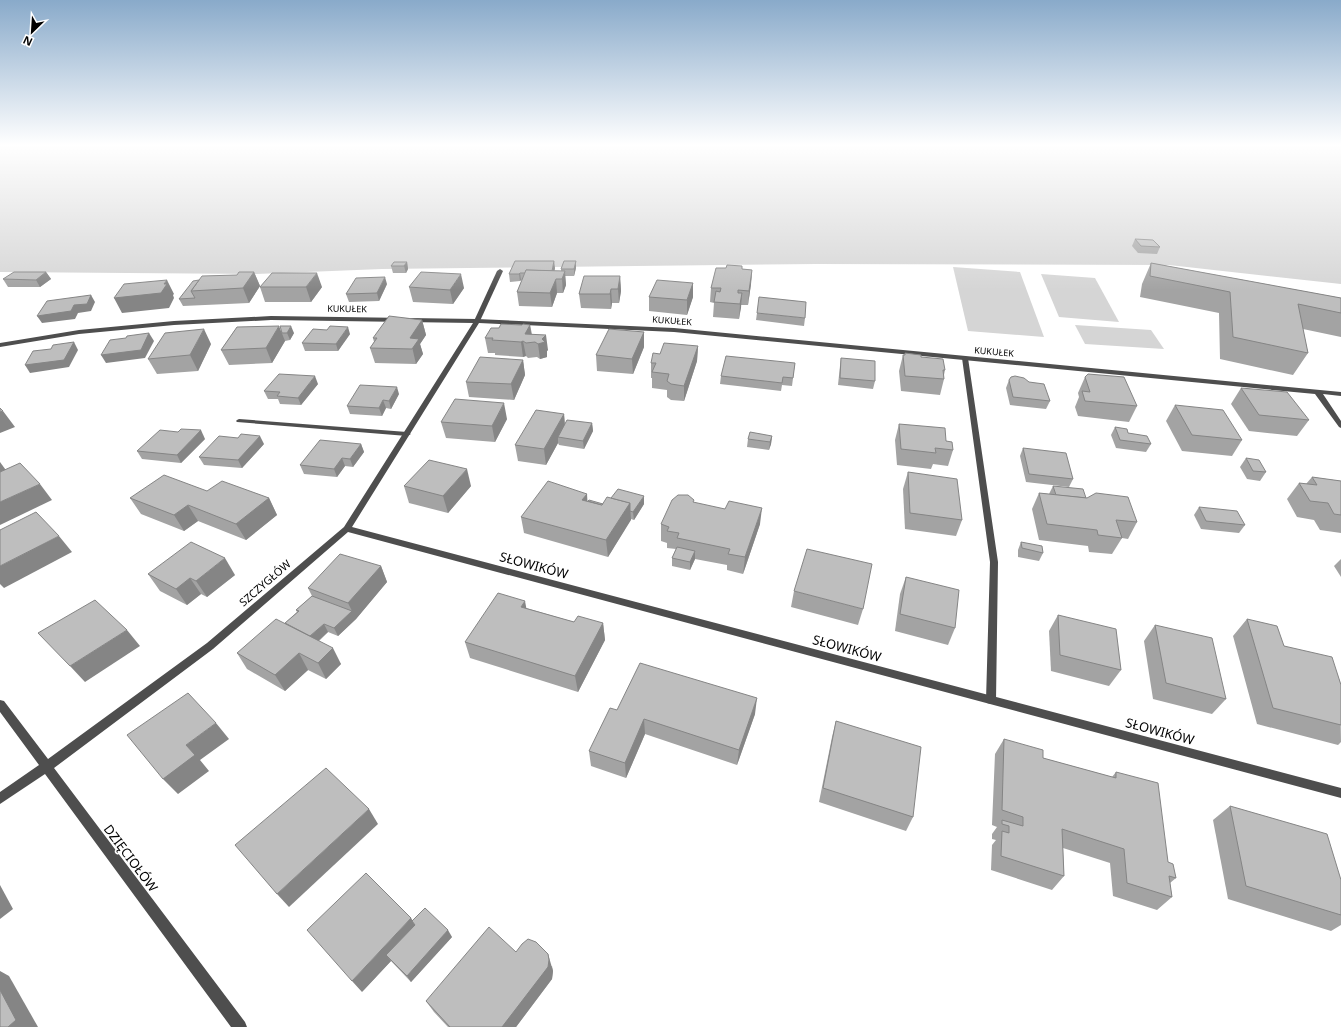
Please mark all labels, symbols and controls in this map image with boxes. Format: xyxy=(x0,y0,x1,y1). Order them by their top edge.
north arrow xyxy=(12,12,52,52)
text: N xyxy=(20,33,35,50)
street label: KUKUŁEK xyxy=(327,302,367,315)
street label: KUKUŁEK xyxy=(652,313,693,328)
street label: KUKUŁEK xyxy=(974,343,1015,360)
street label: SŁOWIKÓW xyxy=(498,547,570,583)
street label: SZCZYGŁÓW xyxy=(236,556,294,609)
street label: SŁOWIKÓW xyxy=(811,630,883,666)
street label: SŁOWIKÓW xyxy=(1124,713,1196,749)
street label: DZIĘCIOŁÓW xyxy=(100,821,162,895)

